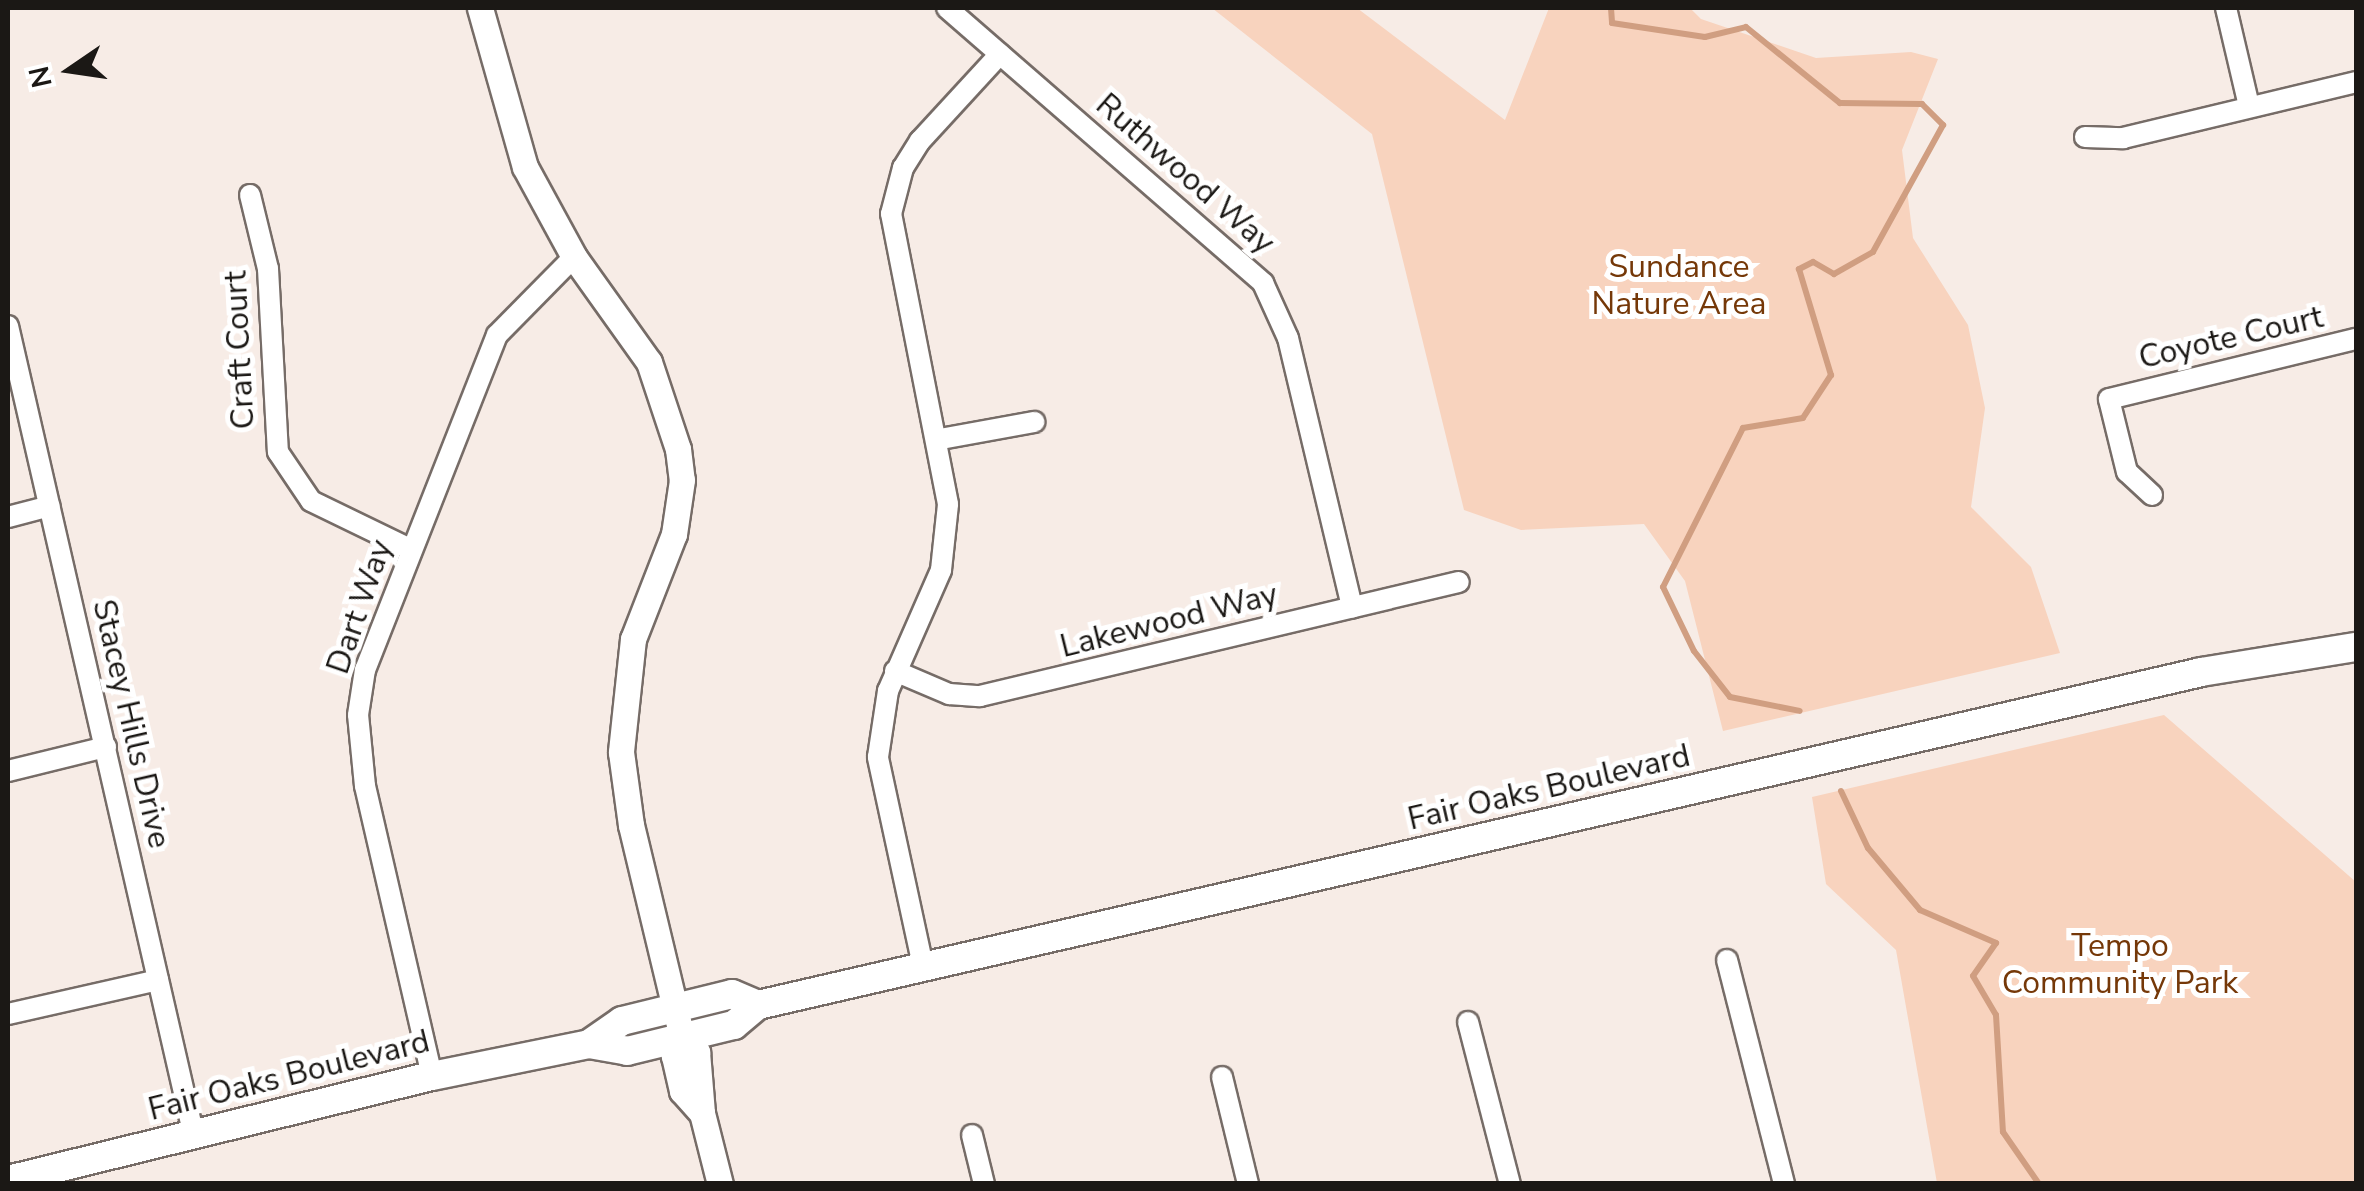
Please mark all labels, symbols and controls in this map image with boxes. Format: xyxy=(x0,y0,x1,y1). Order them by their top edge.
north arrow xyxy=(20,20,120,120)
text: N xyxy=(20,62,62,91)
street label: Ruthwood Way xyxy=(1088,86,1282,262)
park label: Sundance Nature Area xyxy=(1592,249,1766,324)
street label: Craft Court xyxy=(217,270,263,430)
street label: Coyote Court xyxy=(2135,298,2327,378)
street label: Dart Way xyxy=(319,535,401,679)
street label: Lakewood Way xyxy=(1056,575,1282,667)
street label: Stacey Hills Drive xyxy=(84,596,178,852)
street label: Fair Oaks Boulevard xyxy=(1404,737,1694,839)
park label: Tempo Community Park xyxy=(2002,928,2238,1003)
street label: Fair Oaks Boulevard xyxy=(144,1022,434,1130)

